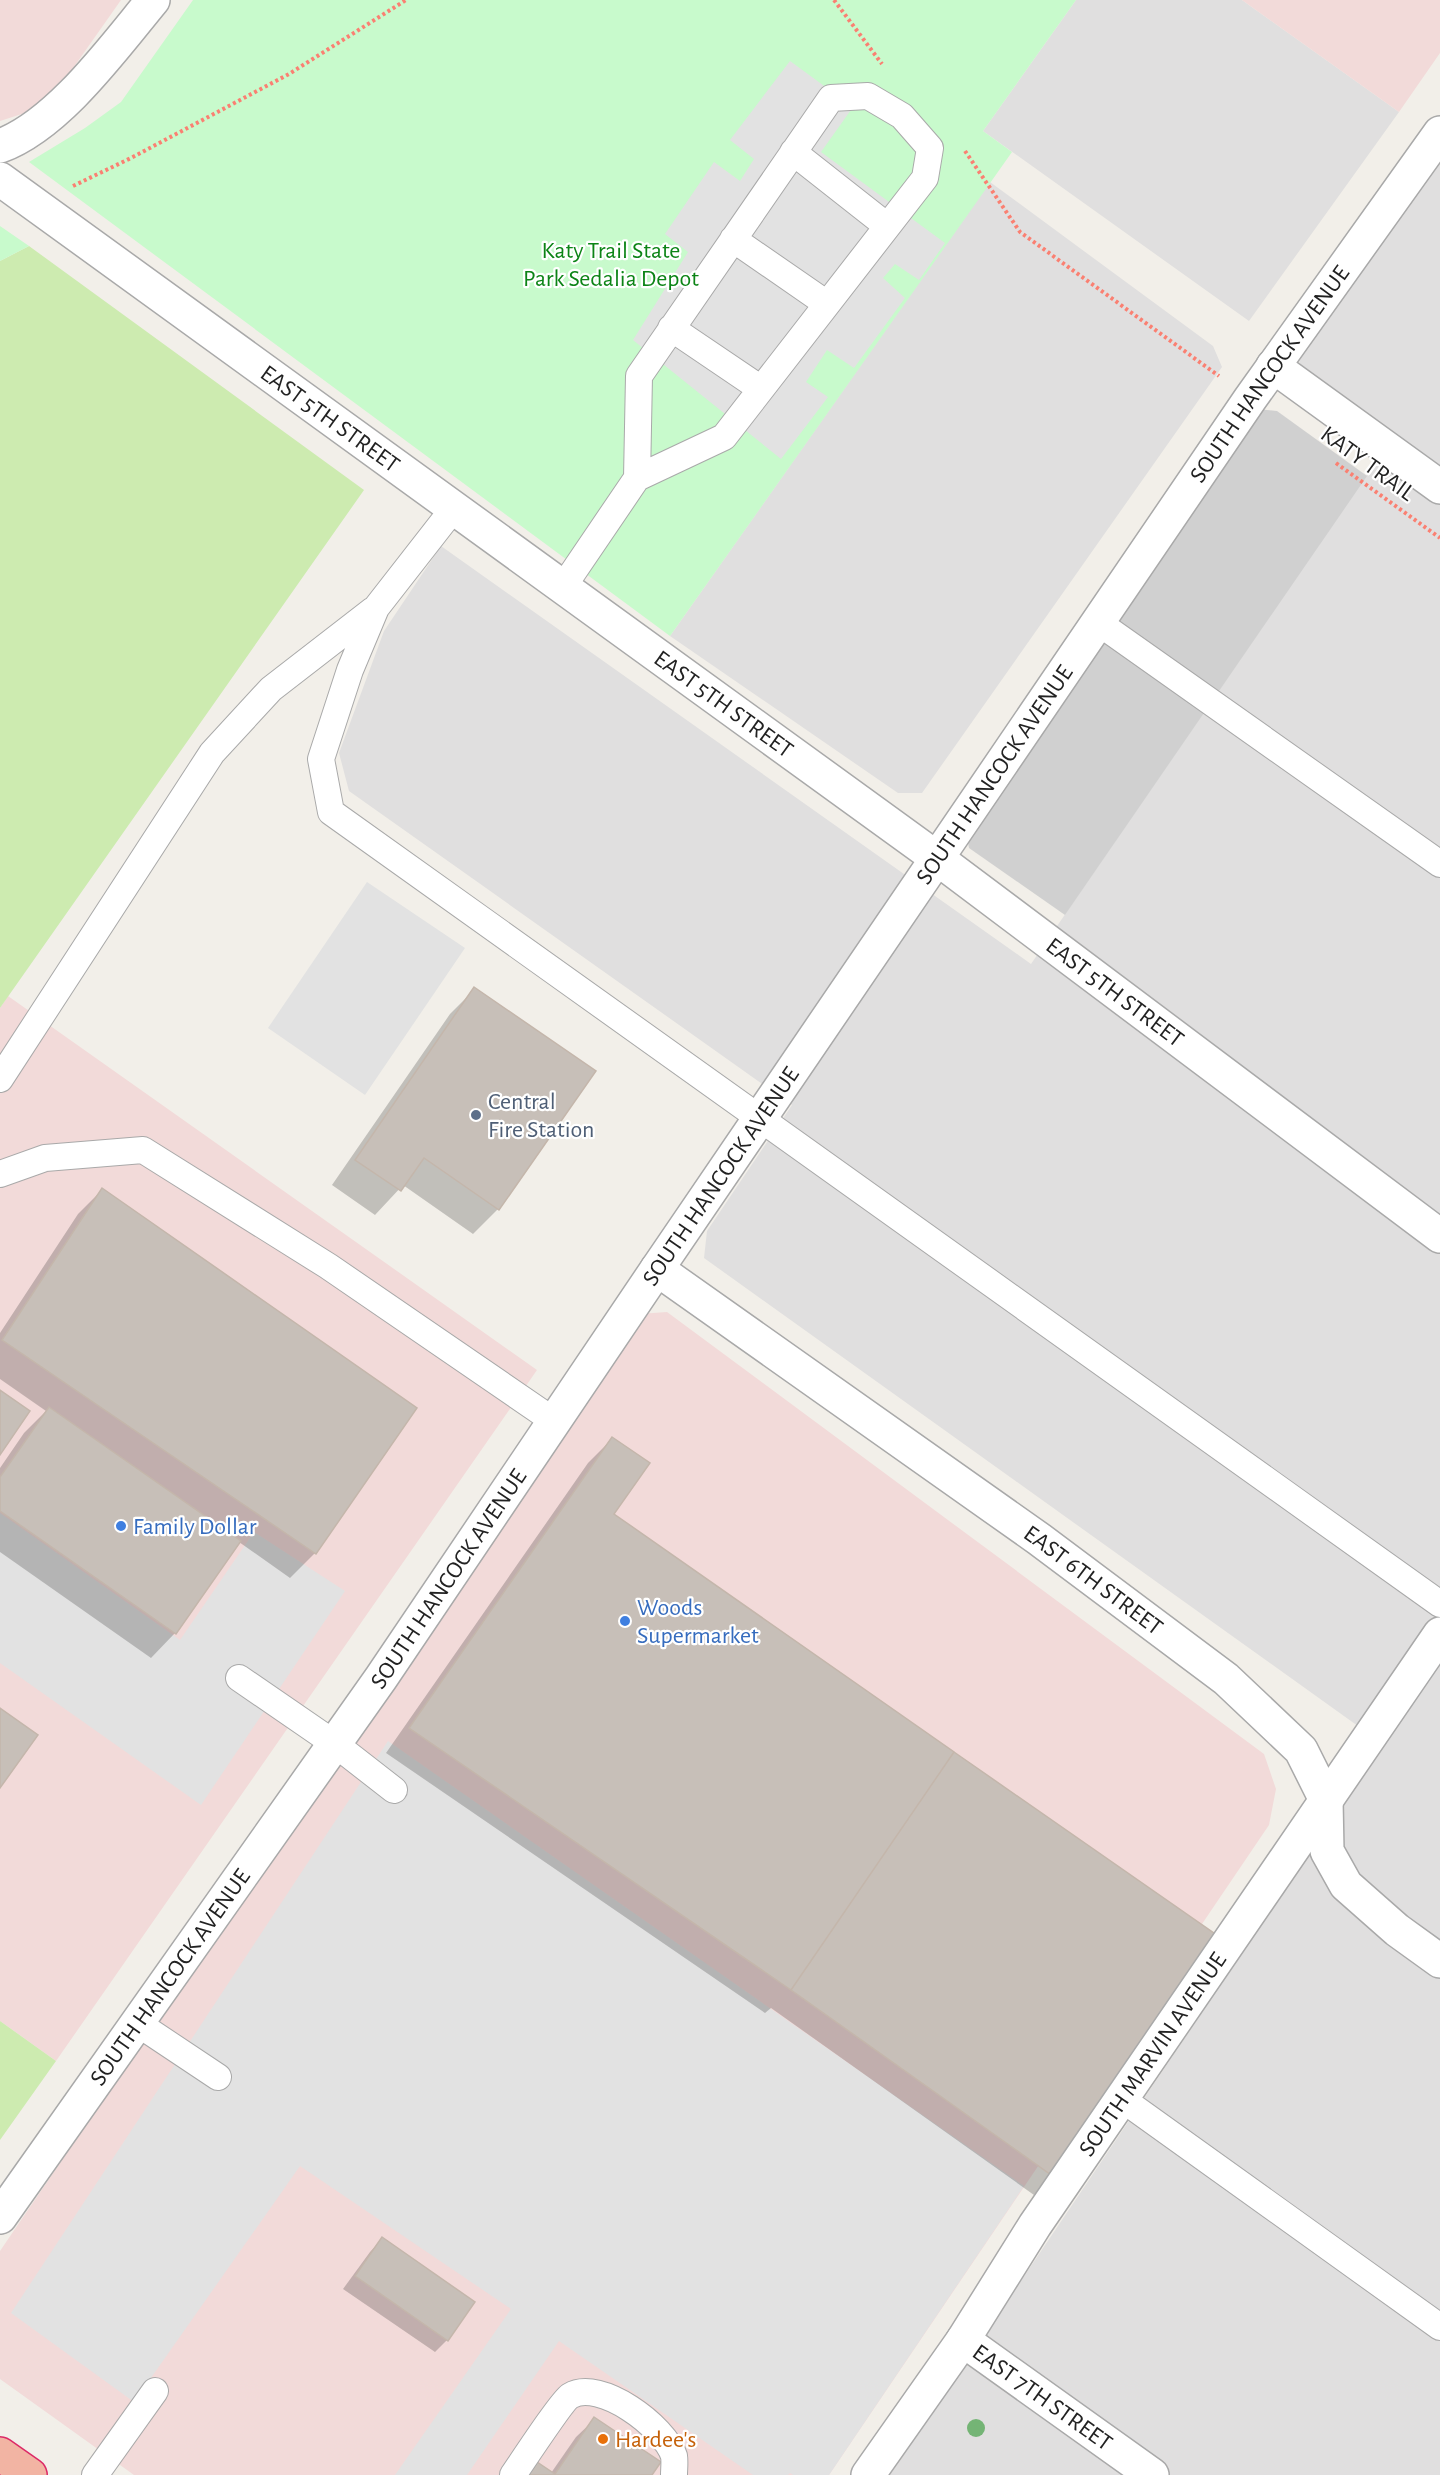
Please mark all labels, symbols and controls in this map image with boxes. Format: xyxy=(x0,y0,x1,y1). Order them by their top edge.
park label: Katy Trail State Park Sedalia Depot xyxy=(523,239,699,291)
street label: SOUTH HANCOCK AVENUE xyxy=(1186,261,1354,487)
street label: EAST 5TH STREET xyxy=(256,361,404,478)
street label: KATY TRAIL xyxy=(1316,422,1419,506)
street label: EAST 5TH STREET xyxy=(649,646,797,763)
street label: SOUTH HANCOCK AVENUE xyxy=(912,661,1078,889)
street label: EAST 5TH STREET xyxy=(1041,934,1188,1052)
street label: SOUTH HANCOCK AVENUE xyxy=(638,1063,804,1290)
place label: Central Fire Station xyxy=(488,1090,594,1142)
marker: Central Fire Station xyxy=(469,1108,483,1122)
street label: SOUTH HANCOCK AVENUE xyxy=(367,1465,532,1693)
place label: Family Dollar xyxy=(133,1515,257,1539)
marker: Family Dollar xyxy=(114,1519,128,1533)
street label: EAST 6TH STREET xyxy=(1019,1521,1167,1640)
place label: Woods Supermarket xyxy=(637,1596,759,1648)
marker: Woods Supermarket xyxy=(618,1614,632,1628)
street label: SOUTH HANCOCK AVENUE xyxy=(86,1865,255,2090)
street label: SOUTH MARVIN AVENUE xyxy=(1075,1948,1231,2161)
street label: EAST 7TH STREET xyxy=(968,2340,1117,2456)
place label: Hardee's xyxy=(615,2428,696,2452)
marker: Hardee's xyxy=(596,2432,610,2446)

